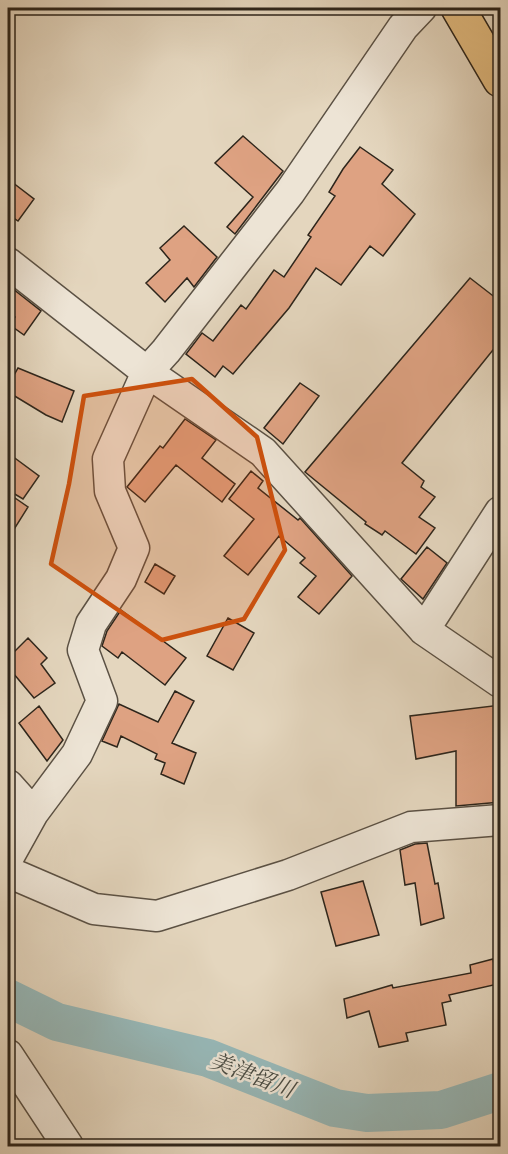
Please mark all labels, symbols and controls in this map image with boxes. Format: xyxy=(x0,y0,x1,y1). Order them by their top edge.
water label: 美津留川 xyxy=(206,1048,300,1105)

